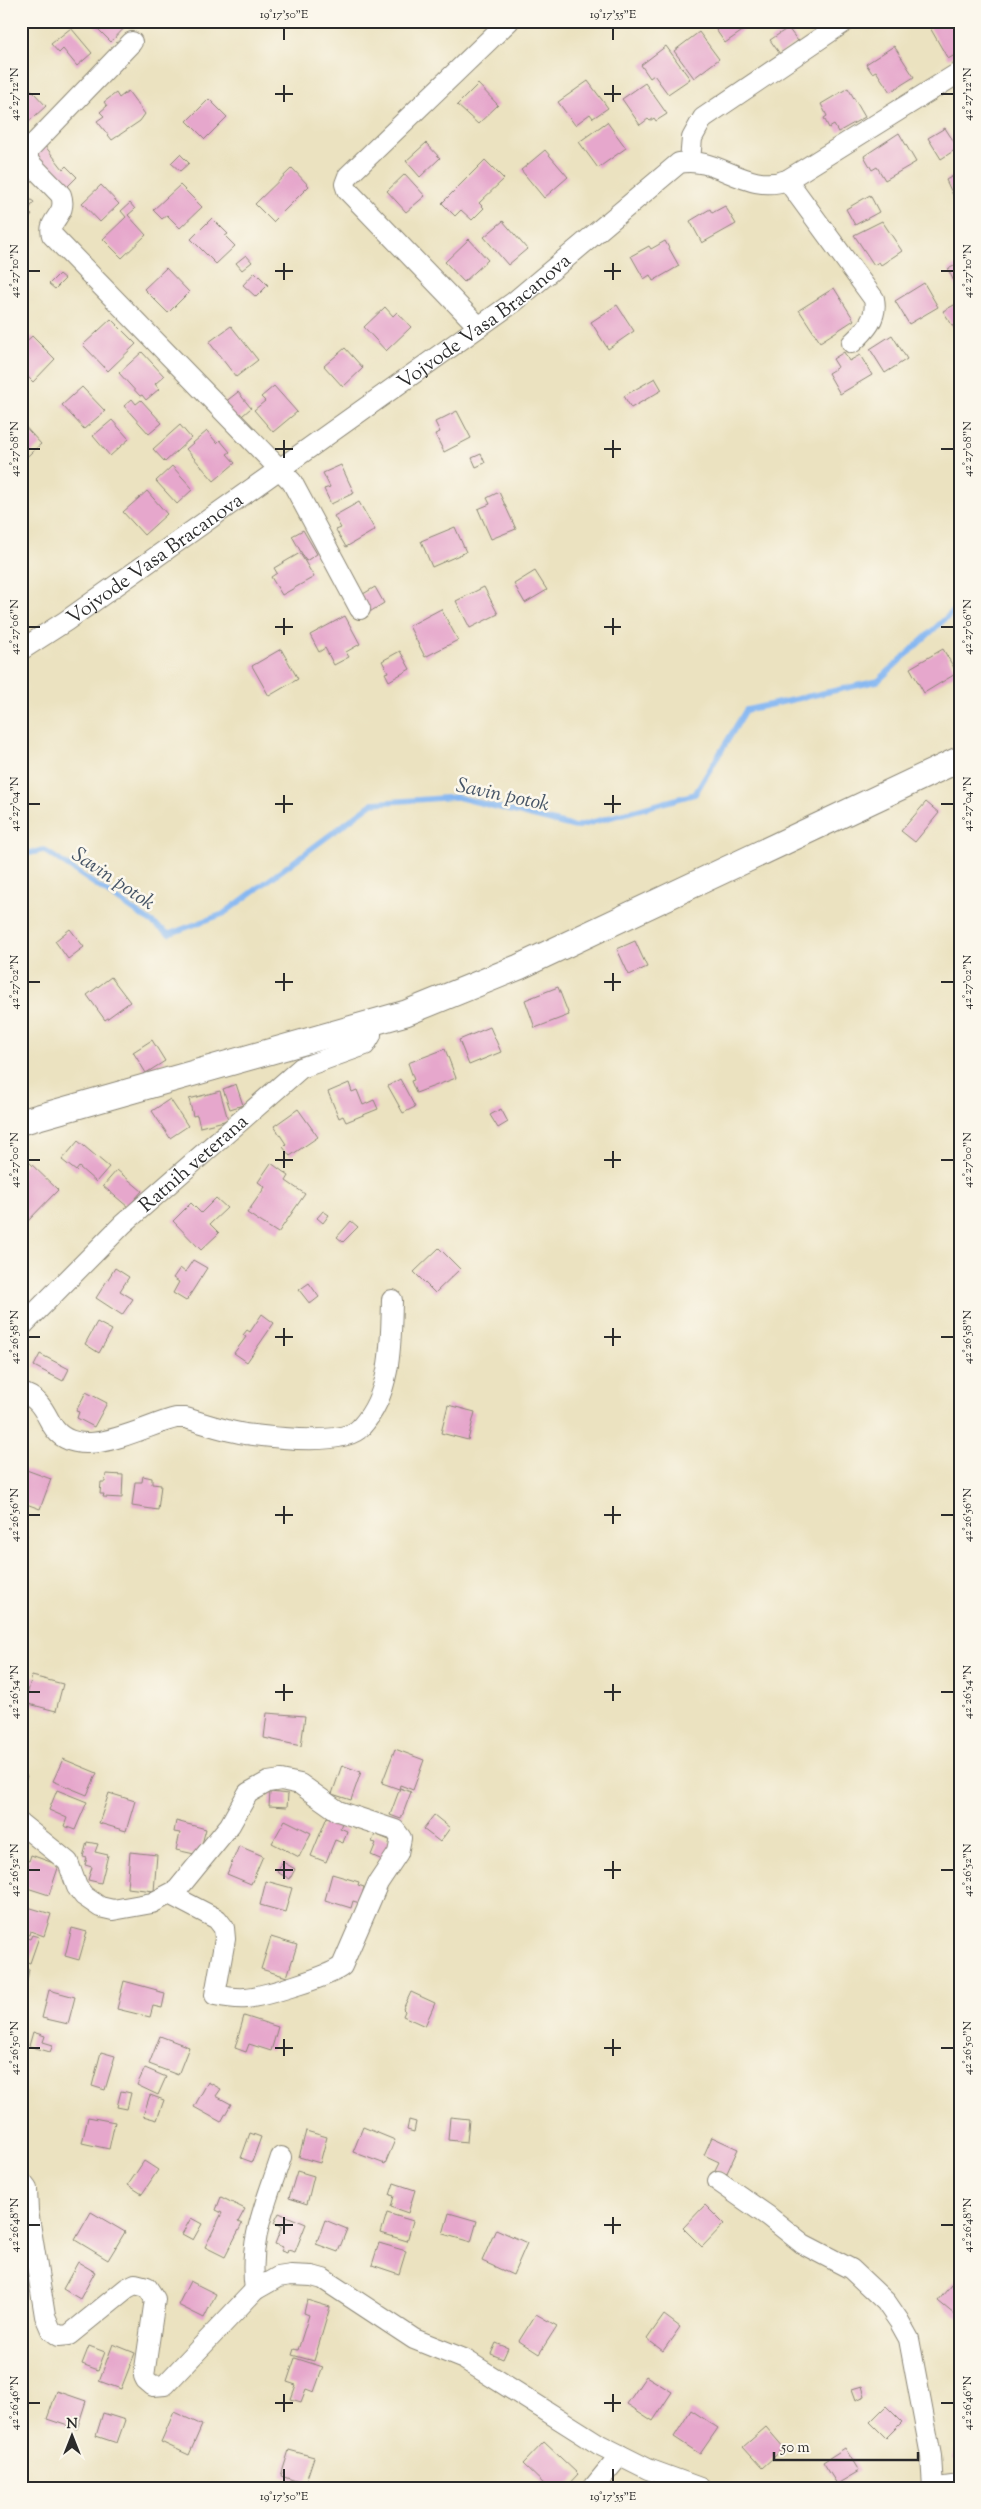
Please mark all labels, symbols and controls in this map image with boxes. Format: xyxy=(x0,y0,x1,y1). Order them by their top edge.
text: 19°17'50"E xyxy=(260,6,309,24)
text: 19°17'55"E xyxy=(590,6,637,24)
text: 42°27'12"N xyxy=(6,67,24,121)
text: 42°27'12"N xyxy=(959,67,977,121)
text: 42°27'10"N xyxy=(6,244,24,298)
text: 42°27'10"N xyxy=(959,244,977,298)
street label: Vojvode Vasa Bracanova xyxy=(392,248,578,398)
text: 42°27'08"N xyxy=(6,421,24,477)
text: 42°27'08"N xyxy=(959,421,977,477)
street label: Vojvode Vasa Bracanova xyxy=(62,487,250,633)
text: 42°27'06"N xyxy=(6,599,24,655)
text: 42°27'06"N xyxy=(959,599,977,655)
water label: Savin potok xyxy=(453,771,553,821)
text: 42°27'04"N xyxy=(6,776,24,831)
text: 42°27'04"N xyxy=(959,776,977,831)
water label: Savin potok xyxy=(65,841,161,919)
text: 42°27'02"N xyxy=(6,954,24,1009)
text: 42°27'02"N xyxy=(959,954,977,1009)
street label: Ratnih veterana xyxy=(134,1109,256,1221)
text: 42°27'00"N xyxy=(6,1132,24,1188)
text: 42°27'00"N xyxy=(959,1132,977,1188)
text: 42°26'58"N xyxy=(6,1310,24,1364)
text: 42°26'58"N xyxy=(959,1310,977,1364)
text: 42°26'56"N xyxy=(6,1488,24,1542)
text: 42°26'56"N xyxy=(959,1488,977,1542)
text: 42°26'54"N xyxy=(6,1665,24,1719)
text: 42°26'54"N xyxy=(959,1665,977,1719)
text: 42°26'52"N xyxy=(6,1843,24,1897)
text: 42°26'52"N xyxy=(959,1843,977,1897)
text: 42°26'50"N xyxy=(6,2021,24,2075)
text: 42°26'50"N xyxy=(959,2021,977,2075)
text: 42°26'48"N xyxy=(6,2197,24,2252)
text: 42°26'48"N xyxy=(959,2197,977,2252)
text: 42°26'46"N xyxy=(6,2375,24,2430)
text: 42°26'46"N xyxy=(959,2375,977,2430)
north arrow xyxy=(48,2412,98,2462)
text: N xyxy=(66,2415,78,2435)
scale bar xyxy=(774,2429,917,2461)
text: 50 m xyxy=(780,2438,810,2459)
text: 19°17'50"E xyxy=(260,2488,309,2506)
text: 19°17'55"E xyxy=(590,2488,637,2506)

